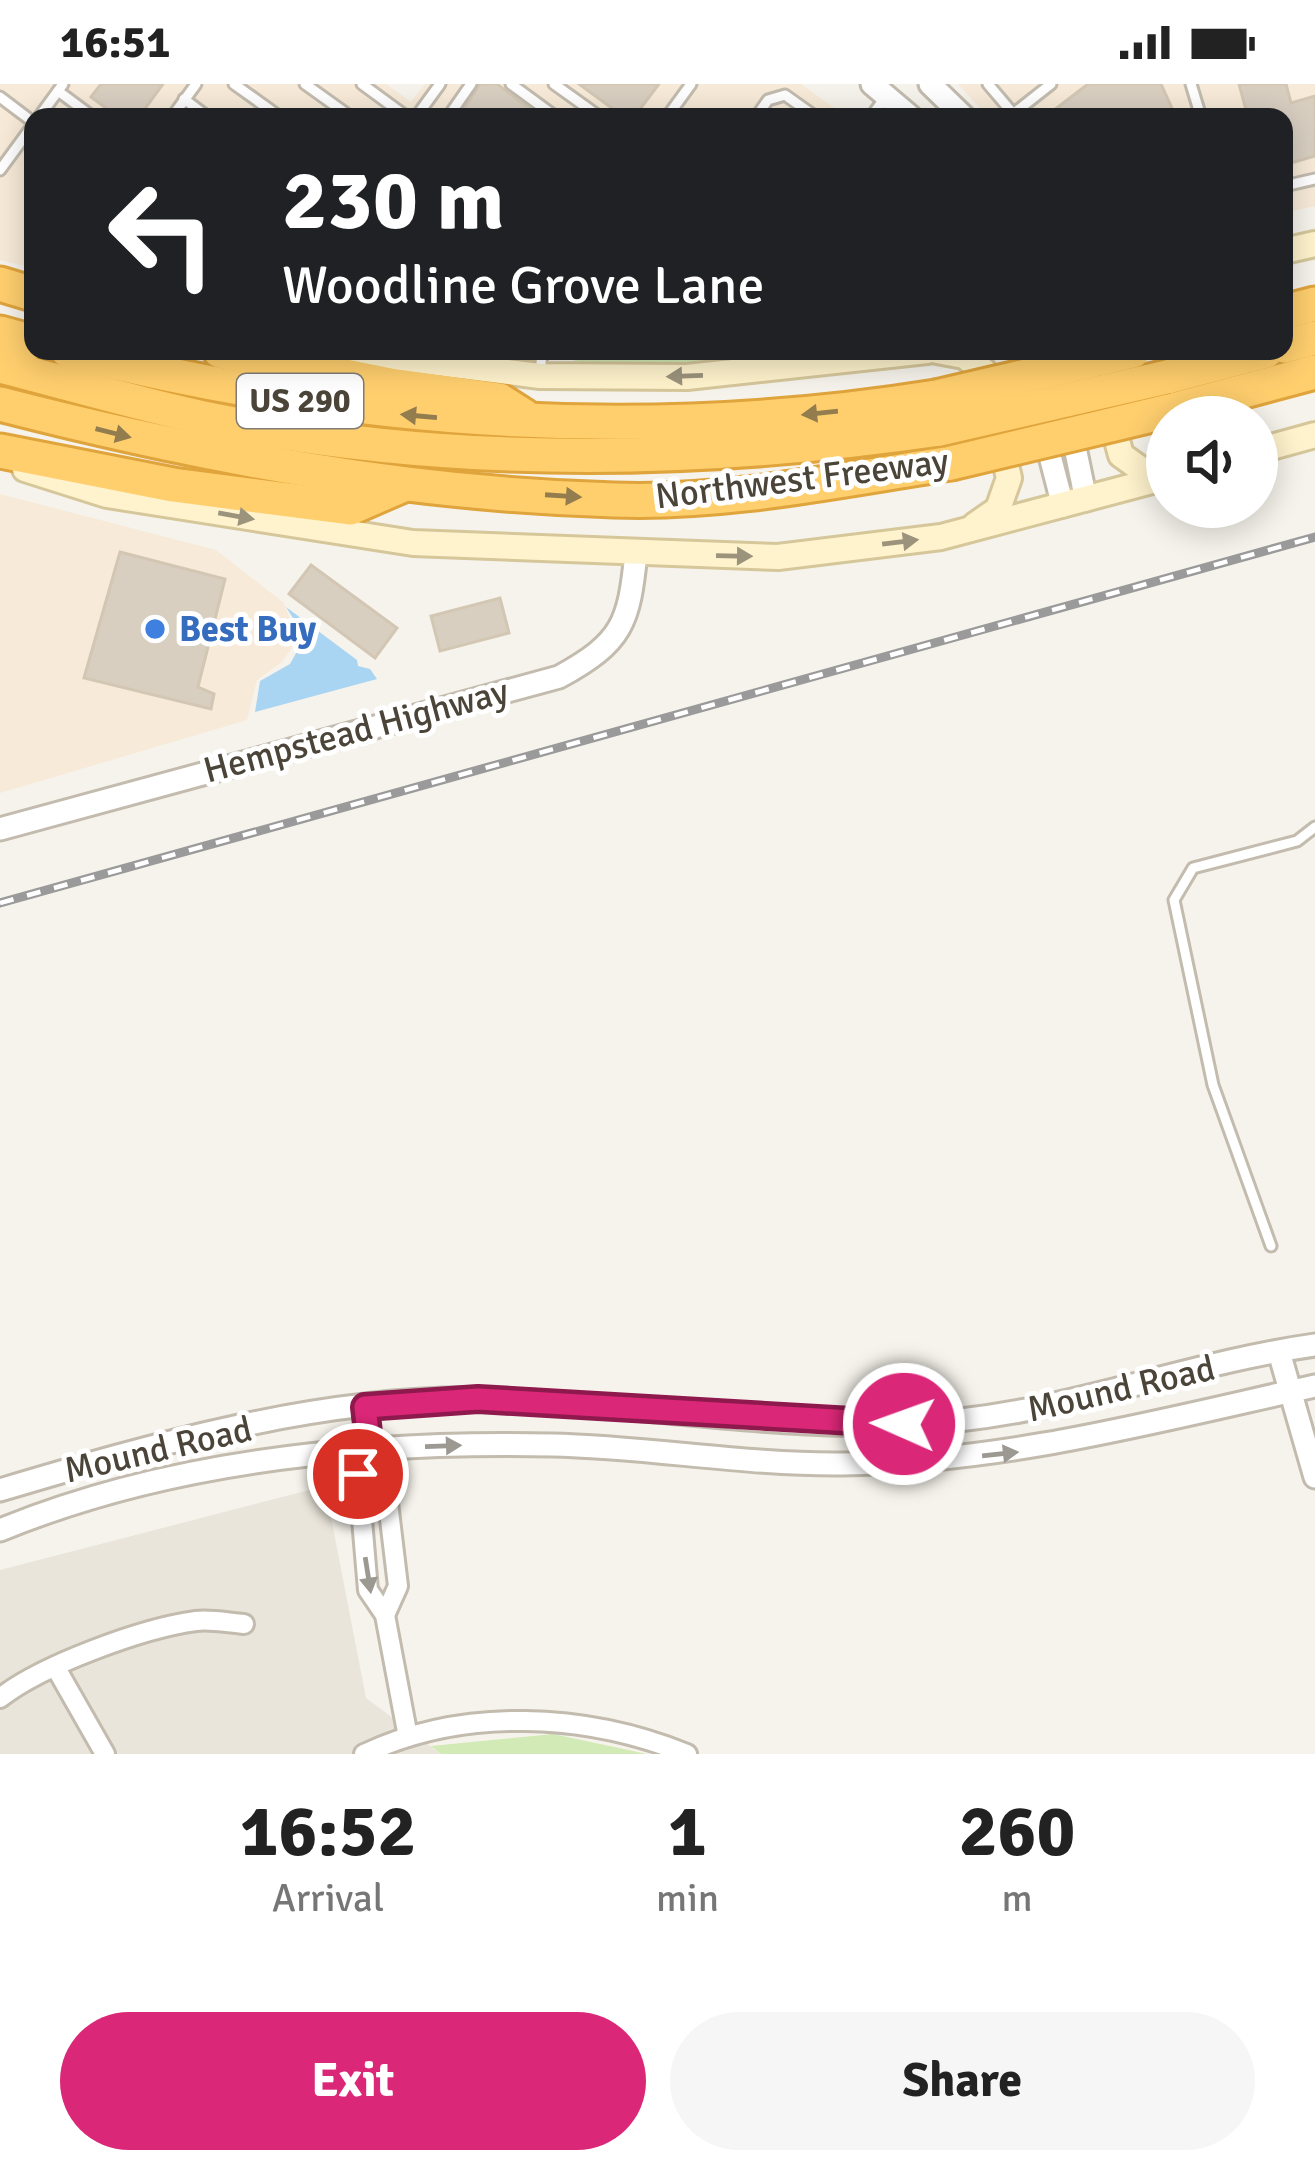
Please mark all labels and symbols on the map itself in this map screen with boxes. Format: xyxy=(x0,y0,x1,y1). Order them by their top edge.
one-way arrow xyxy=(665,367,703,386)
road number: US 290 xyxy=(237,374,363,428)
one-way arrow xyxy=(801,403,838,422)
one-way arrow xyxy=(400,406,437,425)
one-way arrow xyxy=(95,424,132,443)
street label: Northwest Freeway xyxy=(653,439,951,519)
one-way arrow xyxy=(545,487,582,506)
one-way arrow xyxy=(218,507,256,525)
one-way arrow xyxy=(882,532,919,551)
one-way arrow xyxy=(716,546,754,565)
place label: Best Buy xyxy=(179,607,316,652)
marker: Best Buy xyxy=(142,616,168,642)
street label: Hempstead Highway xyxy=(199,669,513,793)
street label: Mound Road xyxy=(1023,1346,1219,1432)
position arrow xyxy=(841,1361,967,1487)
street label: Mound Road xyxy=(60,1407,256,1493)
pin xyxy=(307,1423,409,1525)
one-way arrow xyxy=(425,1437,463,1456)
one-way arrow xyxy=(981,1444,1019,1463)
one-way arrow xyxy=(359,1557,378,1594)

